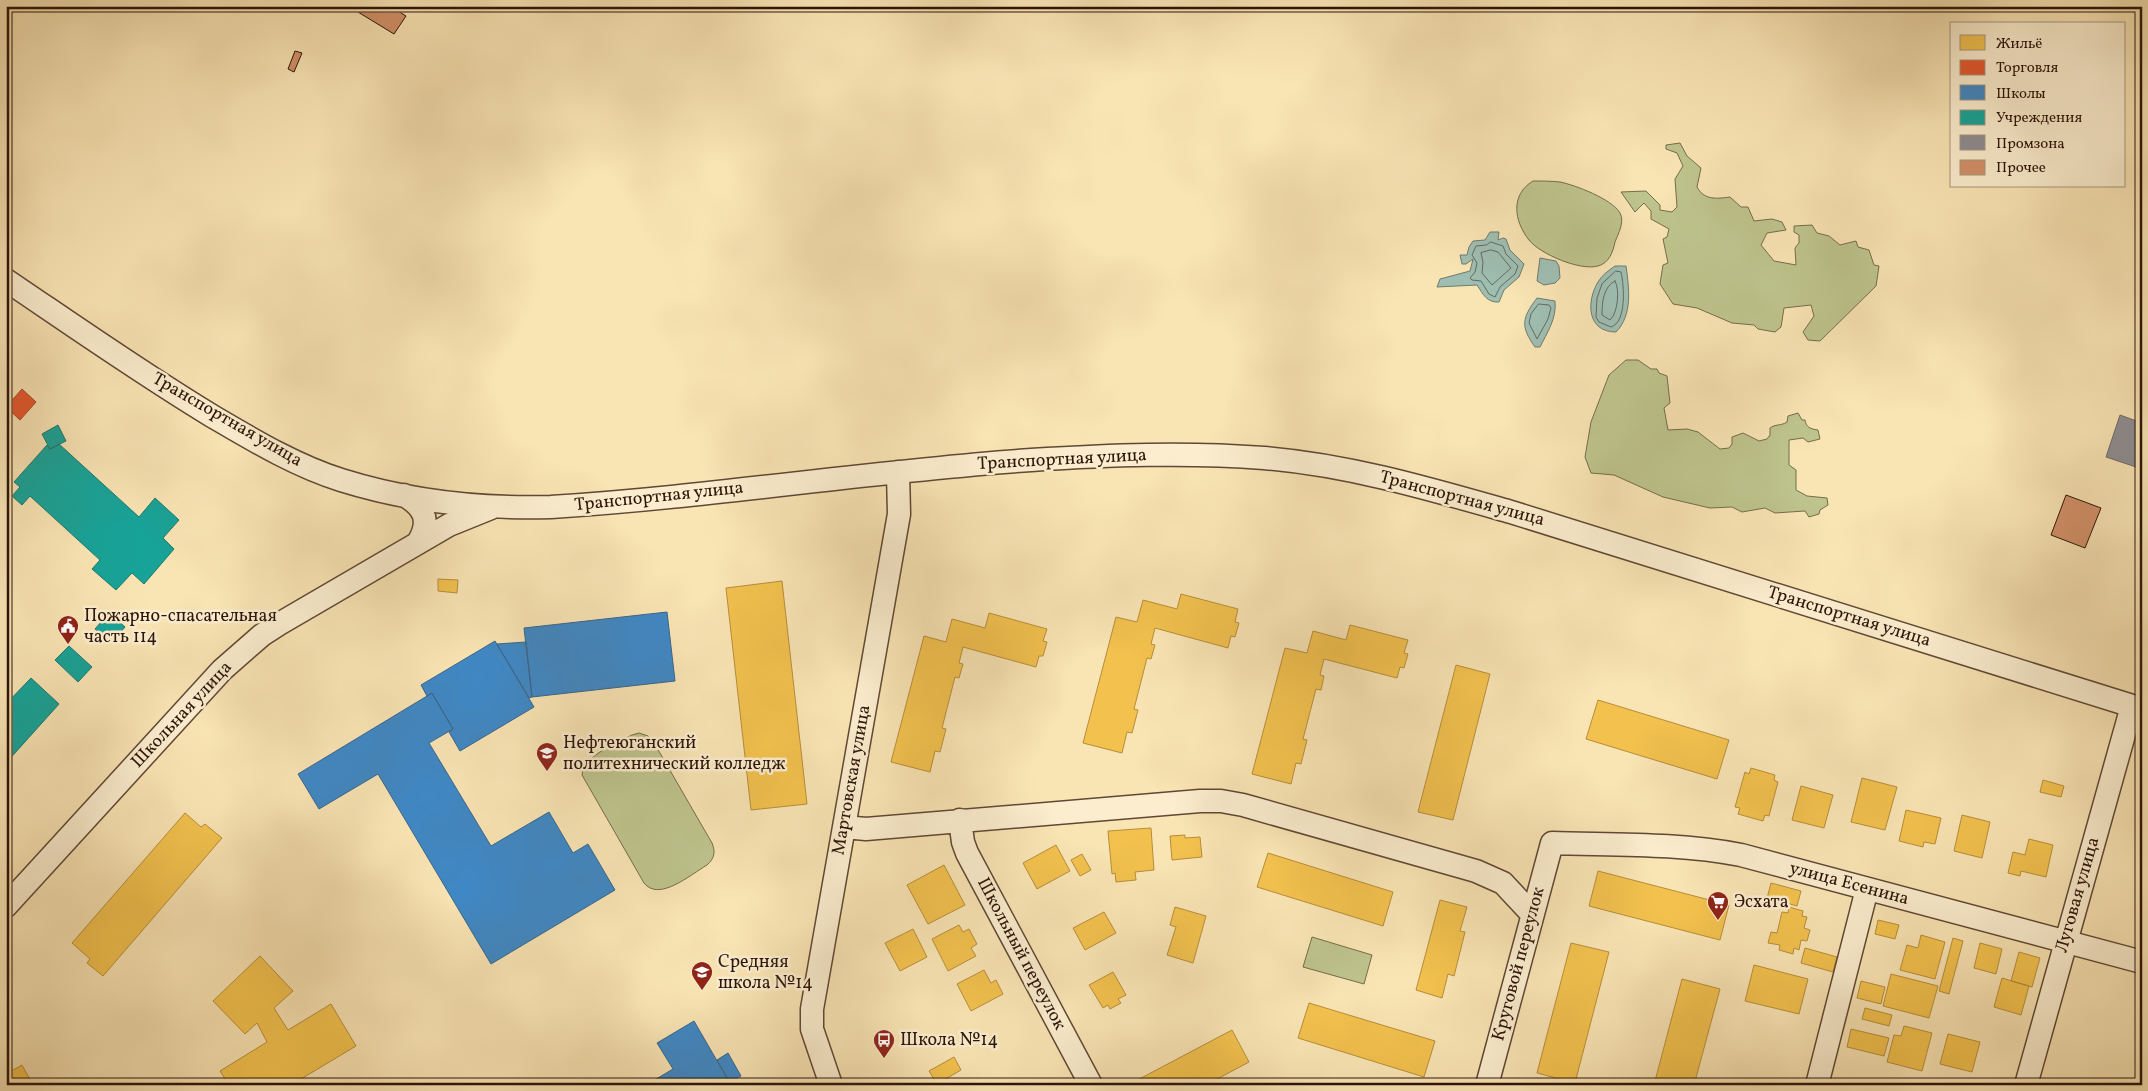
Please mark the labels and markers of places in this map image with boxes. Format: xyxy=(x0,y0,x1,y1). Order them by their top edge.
place label: Пожарно-спасательная часть 114 xyxy=(84,604,277,650)
public building icon: Пожарно-спасательная часть 114 xyxy=(56,614,80,645)
place label: Нефтеюганский политехнический колледж xyxy=(563,731,786,777)
school or university icon: Нефтеюганский политехнический колледж xyxy=(535,741,559,772)
supermarket icon: Эсхата xyxy=(1706,890,1730,921)
place label: Эсхата xyxy=(1734,890,1789,915)
place label: Средняя школа №14 xyxy=(718,950,813,996)
school or university icon: Средняя школа №14 xyxy=(690,960,714,991)
bus stop icon: Школа №14 xyxy=(872,1028,896,1059)
place label: Школа №14 xyxy=(900,1028,998,1053)

